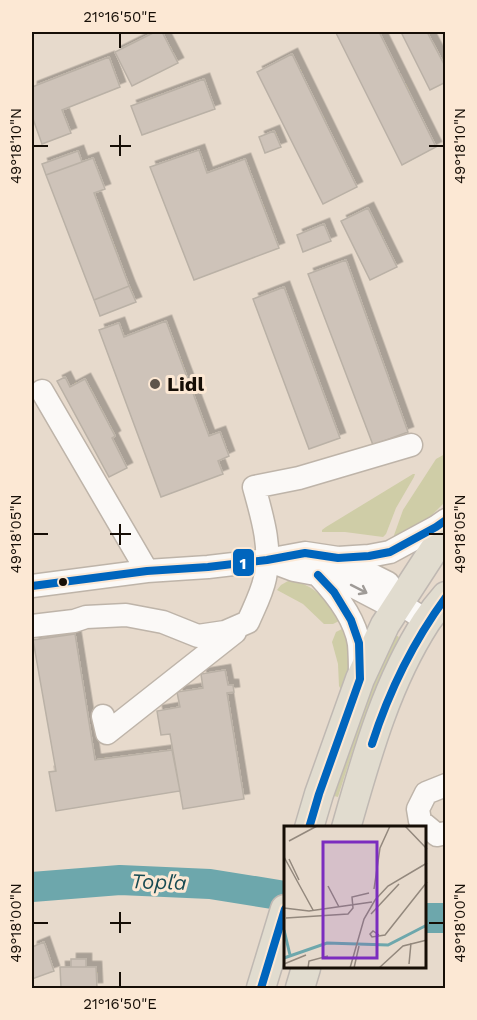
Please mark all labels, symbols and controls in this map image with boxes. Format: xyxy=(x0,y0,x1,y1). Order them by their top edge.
text: 21°16'50"E xyxy=(83,8,157,26)
text: 49°18'10"N xyxy=(7,108,25,184)
text: 49°18'10"N xyxy=(451,108,469,184)
place label: Lidl xyxy=(167,372,204,396)
marker: Lidl xyxy=(148,377,162,391)
text: 49°18'05"N xyxy=(7,494,25,574)
text: 49°18'05"N xyxy=(451,494,469,574)
line badge: 1 xyxy=(232,548,255,577)
text: 1 xyxy=(240,554,246,573)
unlabelled marker xyxy=(57,576,69,588)
one-way arrow xyxy=(349,584,367,596)
inset map xyxy=(284,826,426,969)
water label: Topľa xyxy=(131,868,187,895)
text: 49°18'00"N xyxy=(7,883,25,963)
text: 49°18'00"N xyxy=(451,883,469,963)
text: 21°16'50"E xyxy=(83,995,157,1013)

